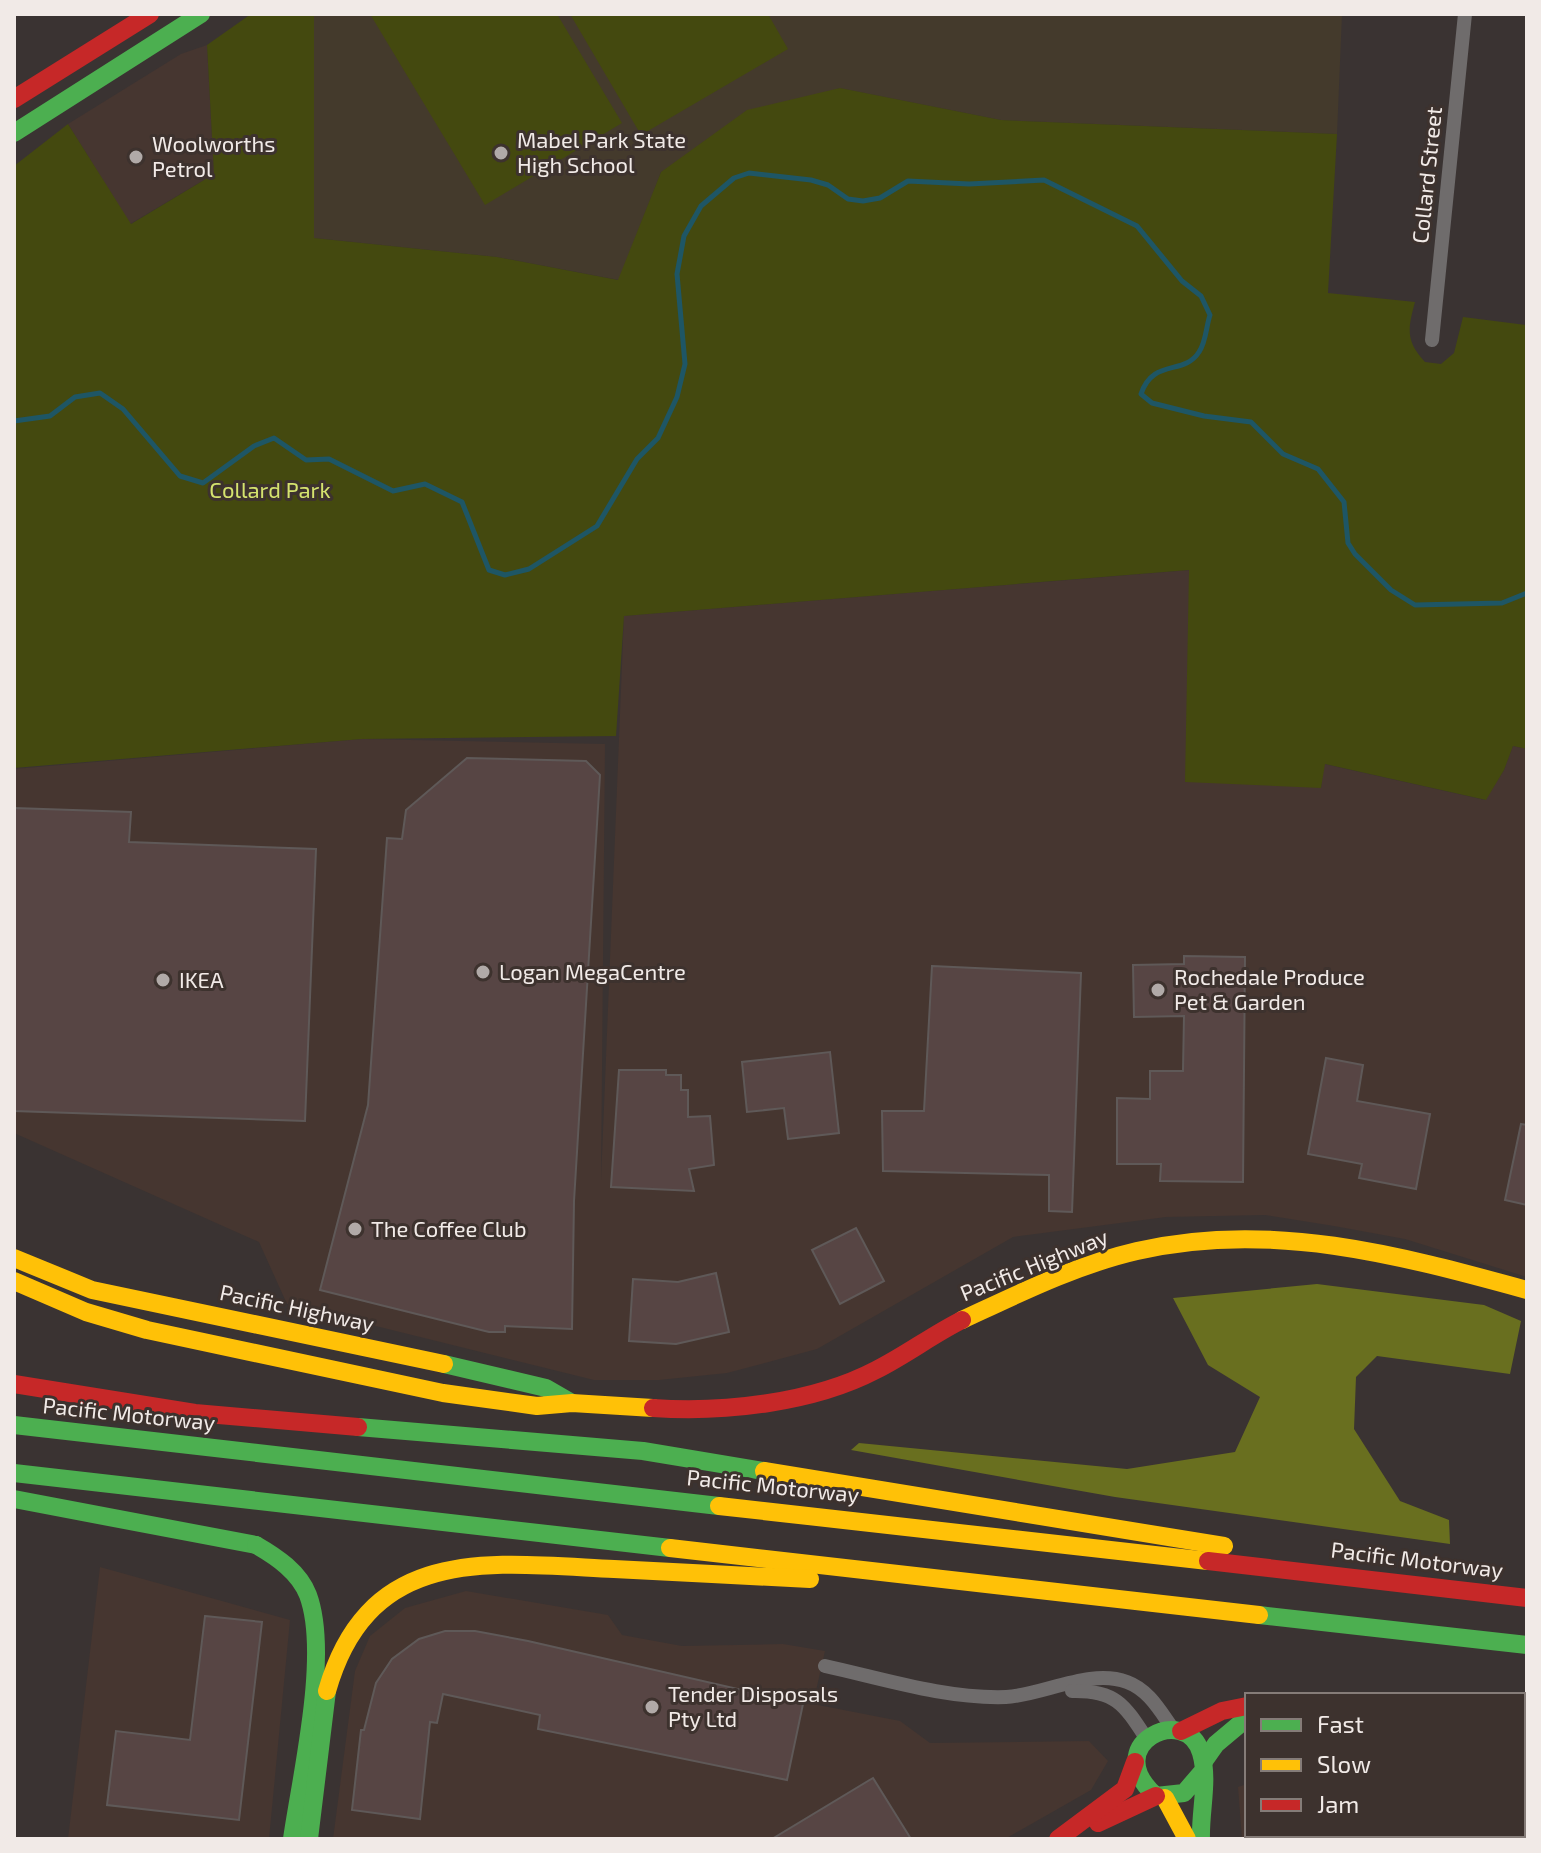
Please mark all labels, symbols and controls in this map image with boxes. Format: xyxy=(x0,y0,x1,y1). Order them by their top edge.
street label: Collard Street xyxy=(1406,105,1446,245)
place label: Mabel Park State High School xyxy=(517,126,686,177)
place label: Woolworths Petrol xyxy=(152,130,275,181)
marker: Mabel Park State High School xyxy=(492,144,510,162)
marker: Woolworths Petrol xyxy=(127,148,145,166)
park label: Collard Park xyxy=(209,476,331,502)
place label: Logan MegaCentre xyxy=(499,958,686,984)
marker: Logan MegaCentre xyxy=(474,963,492,981)
place label: Rochedale Produce Pet & Garden xyxy=(1174,963,1365,1014)
place label: IKEA xyxy=(179,966,224,992)
marker: IKEA xyxy=(154,971,172,989)
marker: Rochedale Produce Pet & Garden xyxy=(1149,981,1167,999)
place label: The Coffee Club xyxy=(371,1215,526,1241)
marker: The Coffee Club xyxy=(346,1220,364,1238)
street label: Pacific Highway xyxy=(956,1222,1112,1306)
street label: Pacific Highway xyxy=(218,1278,377,1336)
street label: Pacific Motorway xyxy=(42,1391,217,1435)
street label: Pacific Motorway xyxy=(686,1463,861,1507)
street label: Pacific Motorway xyxy=(1329,1536,1505,1583)
place label: Tender Disposals Pty Ltd xyxy=(668,1680,838,1731)
legend xyxy=(1245,1693,1525,1837)
marker: Tender Disposals Pty Ltd xyxy=(643,1698,661,1716)
text: Fast xyxy=(1317,1709,1364,1738)
text: Slow xyxy=(1317,1749,1371,1778)
text: Jam xyxy=(1317,1789,1359,1818)

